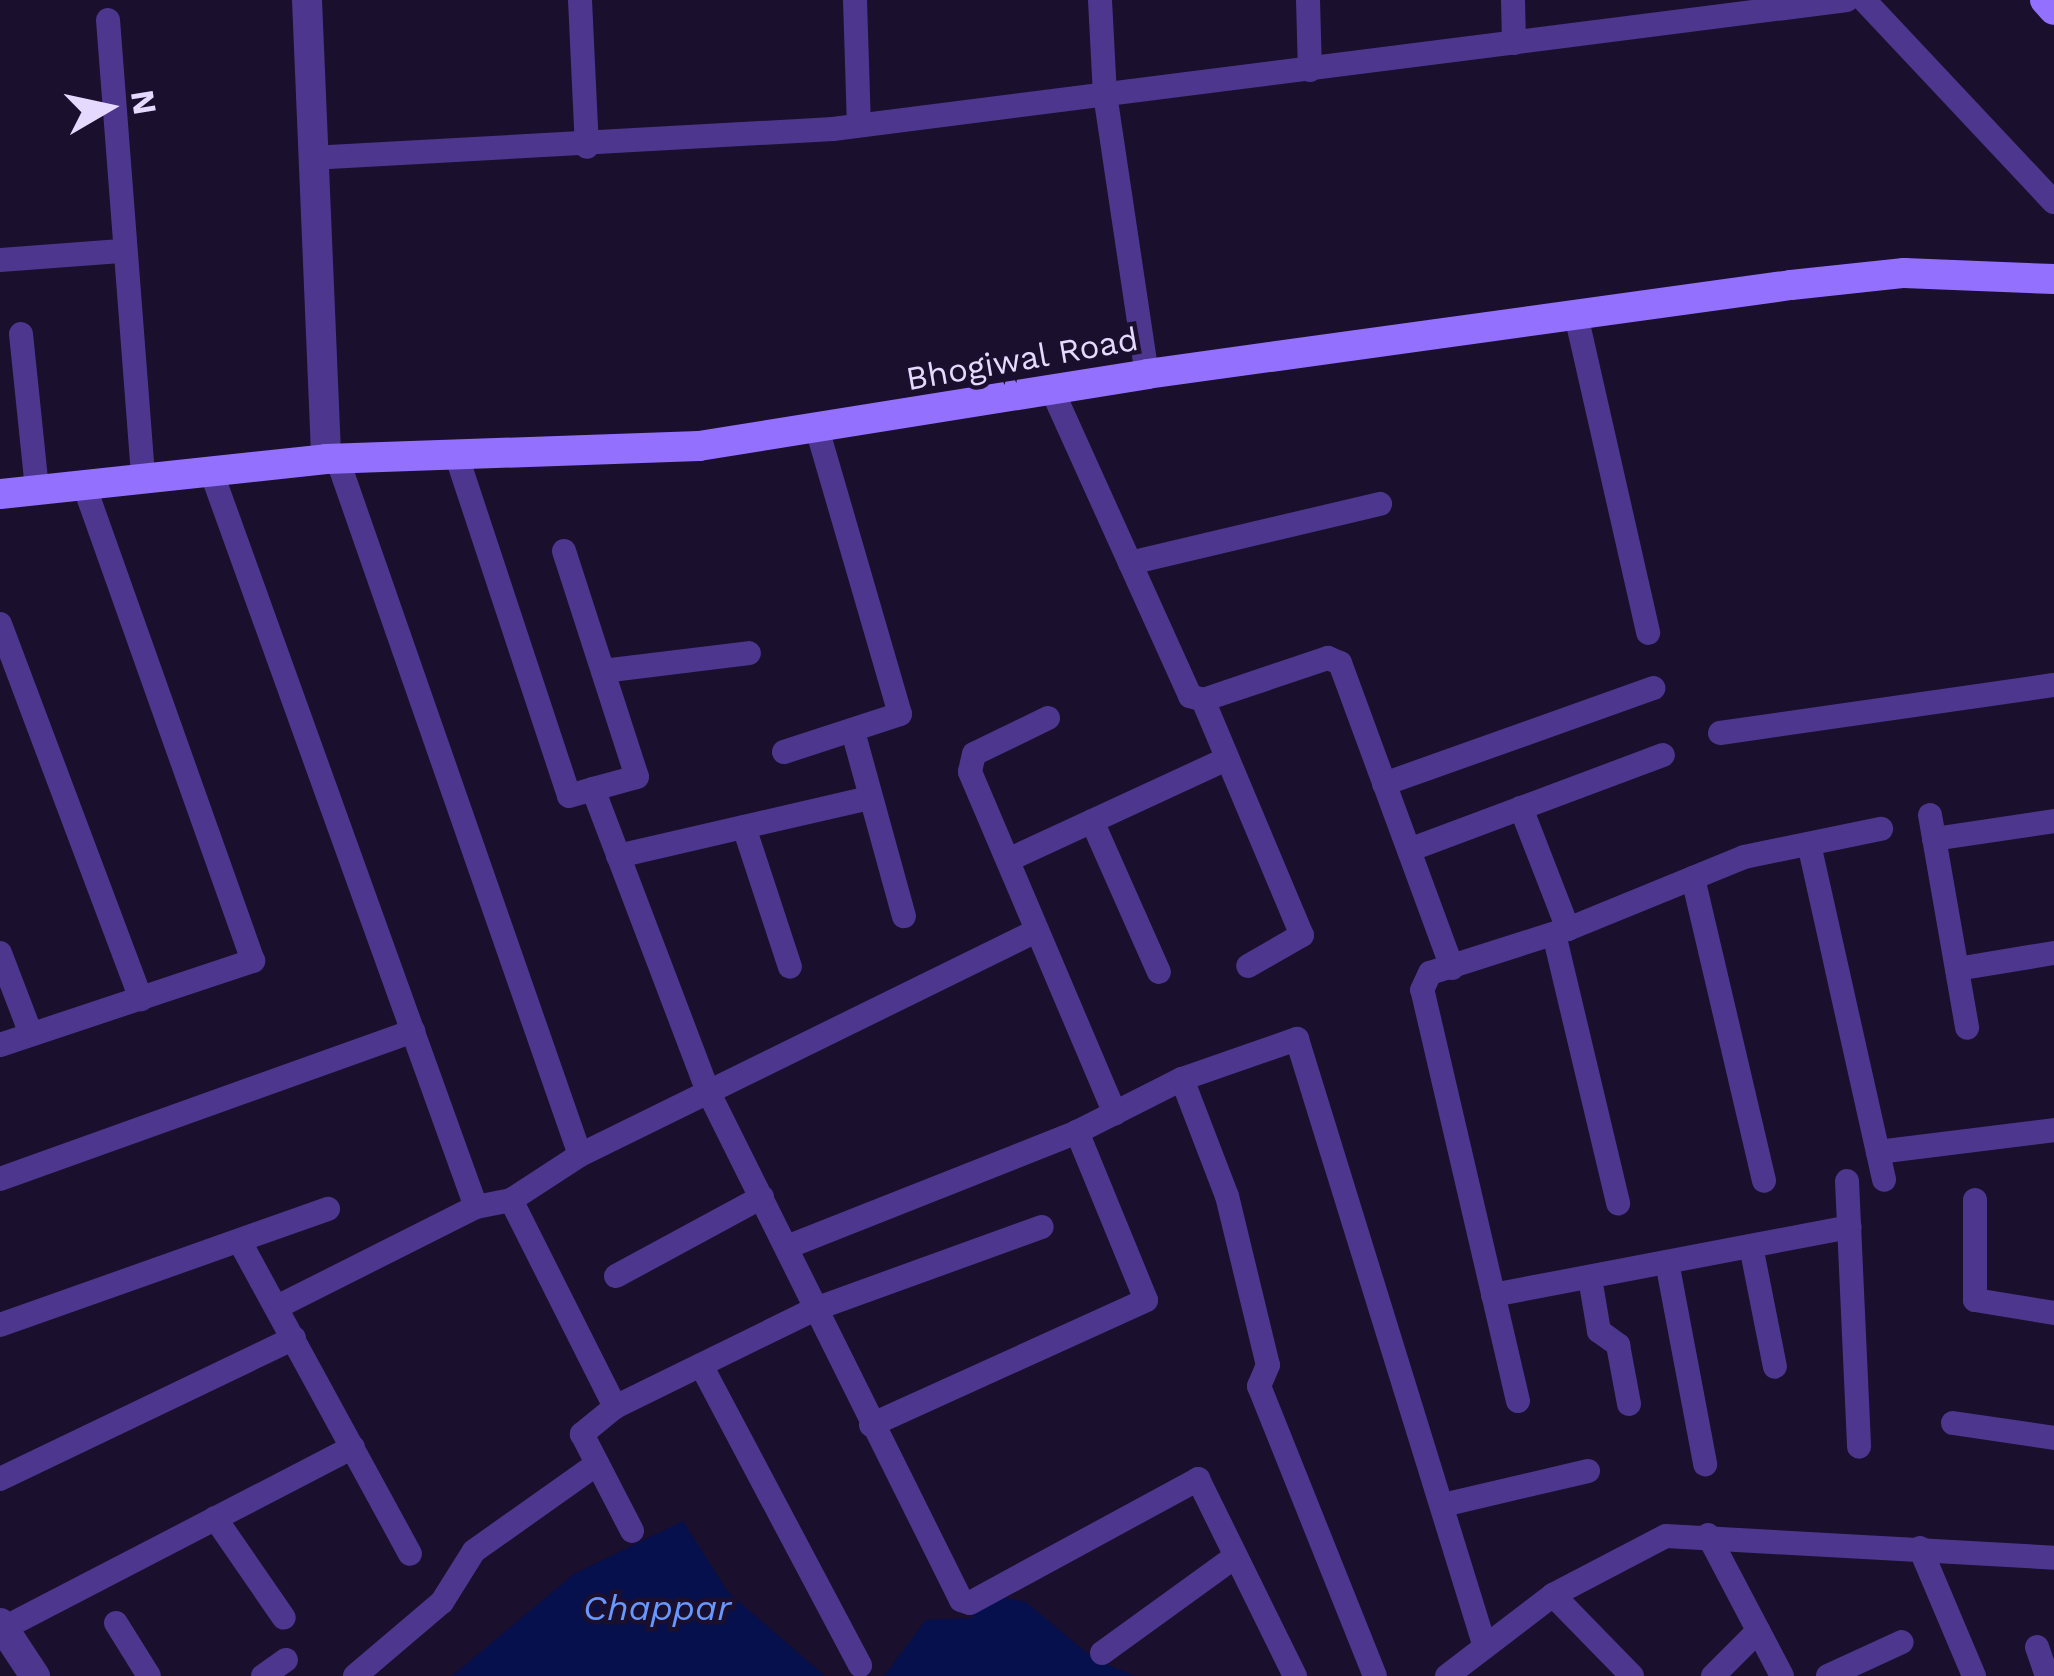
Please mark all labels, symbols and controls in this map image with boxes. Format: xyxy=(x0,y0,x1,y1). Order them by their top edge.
north arrow xyxy=(48,48,168,168)
text: N xyxy=(123,87,165,117)
street label: Bhogiwal Road xyxy=(902,319,1142,399)
water label: Chappar xyxy=(583,1587,731,1631)

